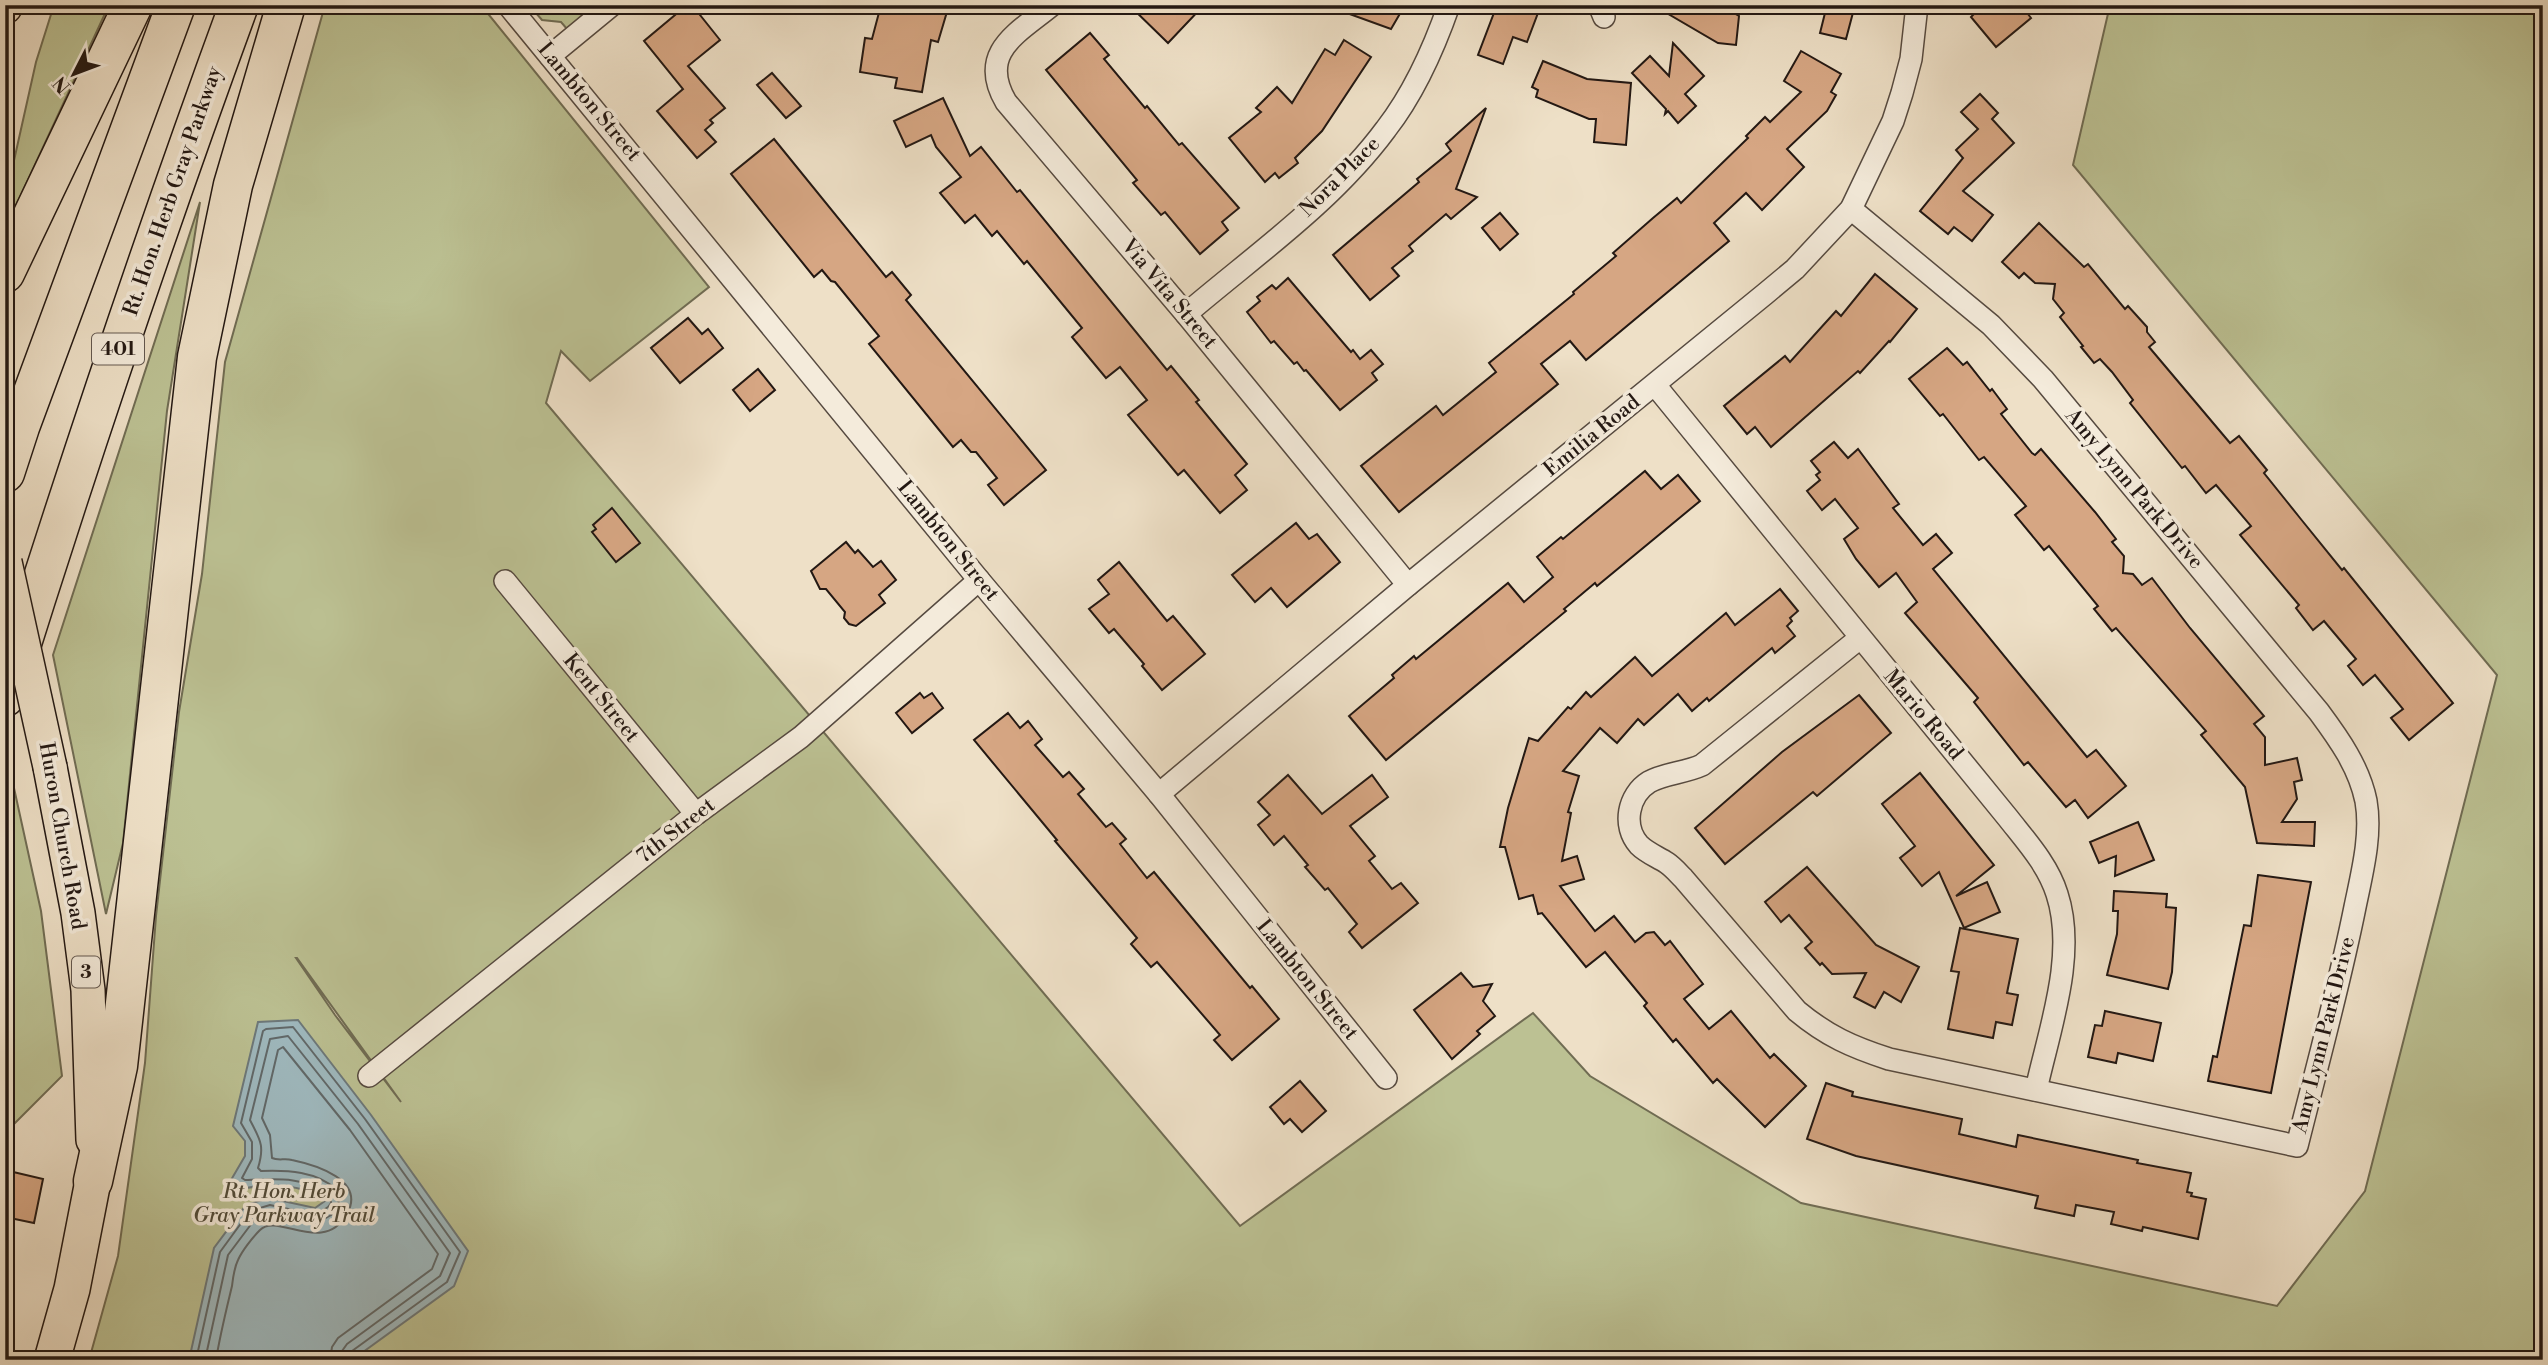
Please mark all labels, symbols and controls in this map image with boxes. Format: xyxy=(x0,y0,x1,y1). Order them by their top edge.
street label: Lambton Street xyxy=(532,37,647,167)
north arrow xyxy=(38,38,108,108)
street label: Rt. Hon. Herb Gray Parkway xyxy=(118,62,228,319)
text: N xyxy=(48,71,76,98)
street label: Nora Place xyxy=(1294,131,1386,223)
street label: Via Vita Street xyxy=(1115,233,1223,355)
road number: 401 xyxy=(92,334,144,364)
street label: Emilia Road xyxy=(1538,389,1646,483)
street label: Amy Lynn Park Drive xyxy=(2059,403,2209,575)
street label: Lambton Street xyxy=(891,475,1005,607)
street label: Kent Street xyxy=(557,648,645,748)
street label: Mario Road xyxy=(1878,664,1968,766)
street label: Huron Church Road xyxy=(33,740,91,932)
street label: 7th Street xyxy=(632,792,721,870)
street label: Lambton Street xyxy=(1250,914,1364,1046)
street label: Amy Lynn Park Drive xyxy=(2287,934,2361,1137)
road number: 3 xyxy=(72,956,100,988)
park label: Rt. Hon. Herb Gray Parkway Trail xyxy=(193,1179,375,1229)

